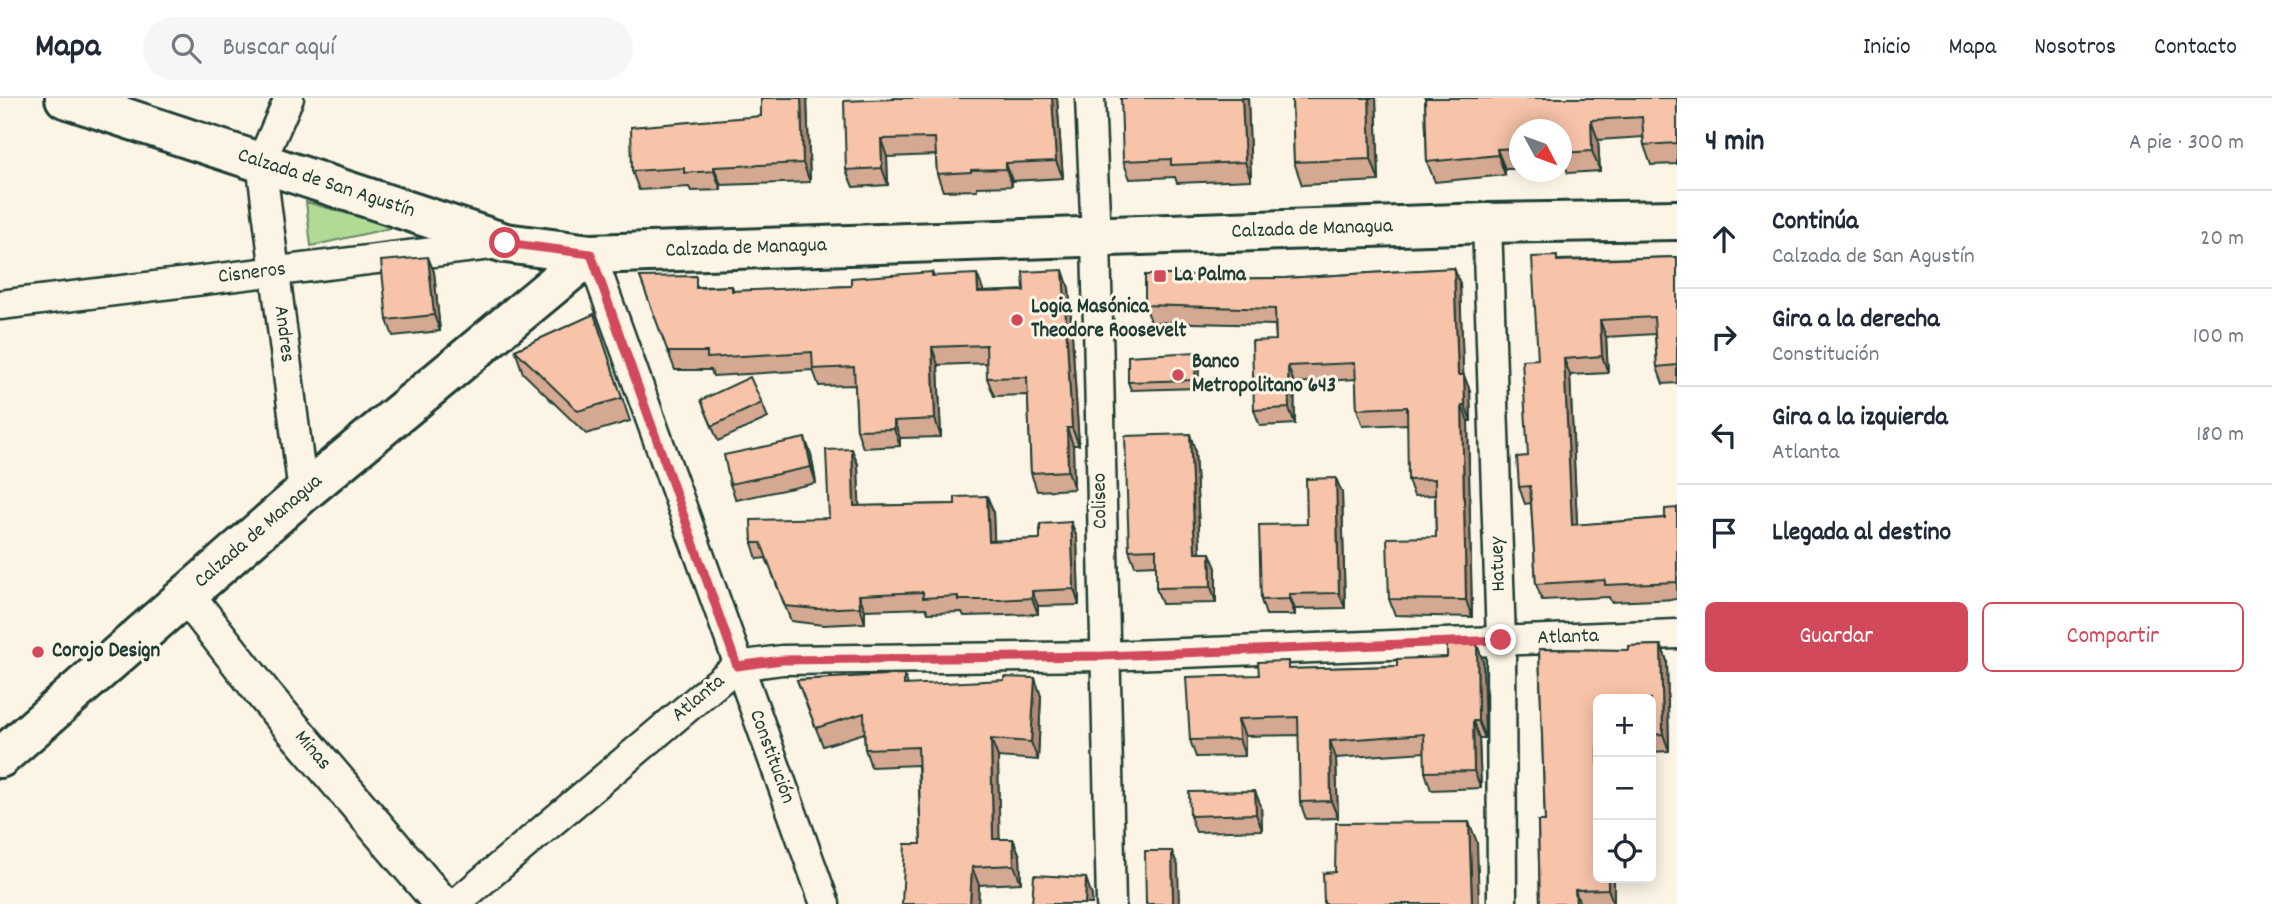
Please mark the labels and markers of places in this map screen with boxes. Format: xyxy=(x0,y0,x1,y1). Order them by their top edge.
place label: La Palma xyxy=(1174,261,1247,291)
marker: La Palma xyxy=(1152,268,1168,284)
place label: Logia Masónica Theodore Roosevelt xyxy=(1031,293,1187,347)
marker: Logia Masónica Theodore Roosevelt xyxy=(1009,312,1025,328)
place label: Banco Metropolitano 643 xyxy=(1192,348,1336,402)
marker: Banco Metropolitano 643 xyxy=(1170,367,1186,383)
place label: Corojo Design xyxy=(52,637,160,667)
marker: Corojo Design xyxy=(30,644,46,660)

